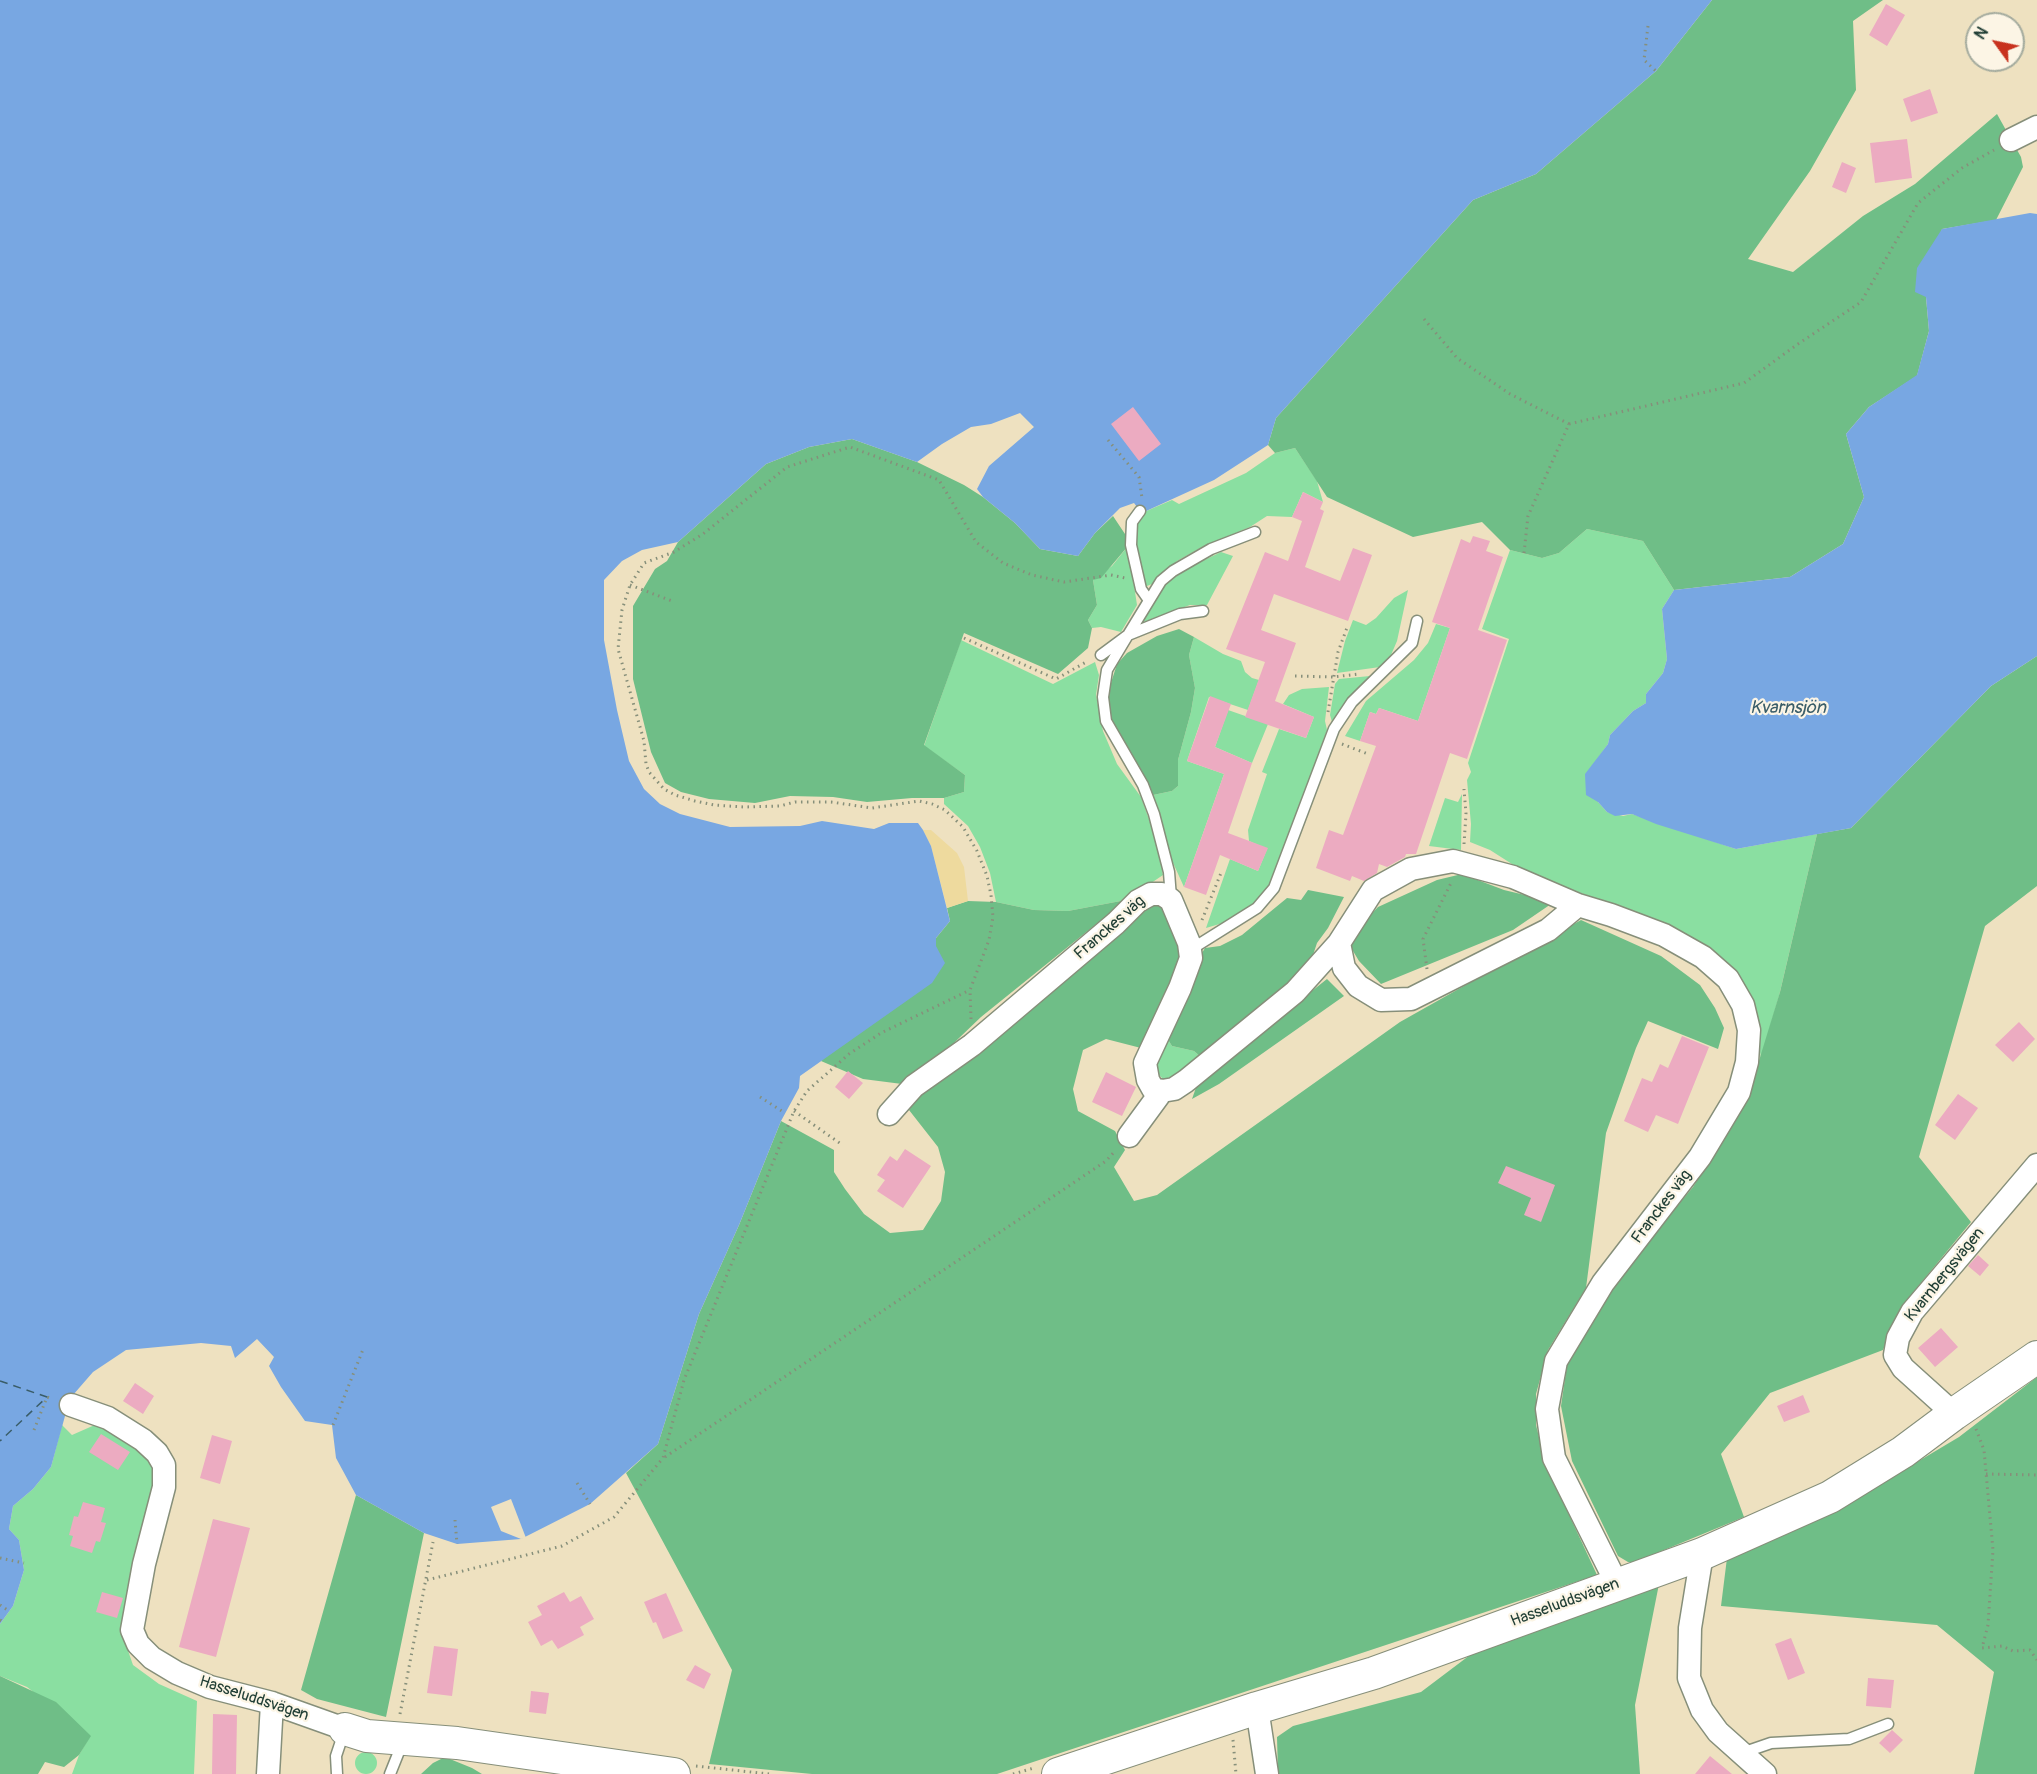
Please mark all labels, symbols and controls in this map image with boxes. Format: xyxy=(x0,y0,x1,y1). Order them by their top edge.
north arrow xyxy=(1965,12,2025,72)
text: N xyxy=(1970,23,1993,43)
water label: Kvarnsjön xyxy=(1750,697,1826,719)
street label: Franckes väg xyxy=(1071,892,1149,964)
street label: Franckes väg xyxy=(1628,1166,1696,1248)
street label: Kvarnbergsvägen xyxy=(1901,1224,1989,1326)
street label: Hasseluddsvägen xyxy=(1508,1574,1622,1632)
street label: Hasseluddsvägen xyxy=(197,1672,311,1726)

